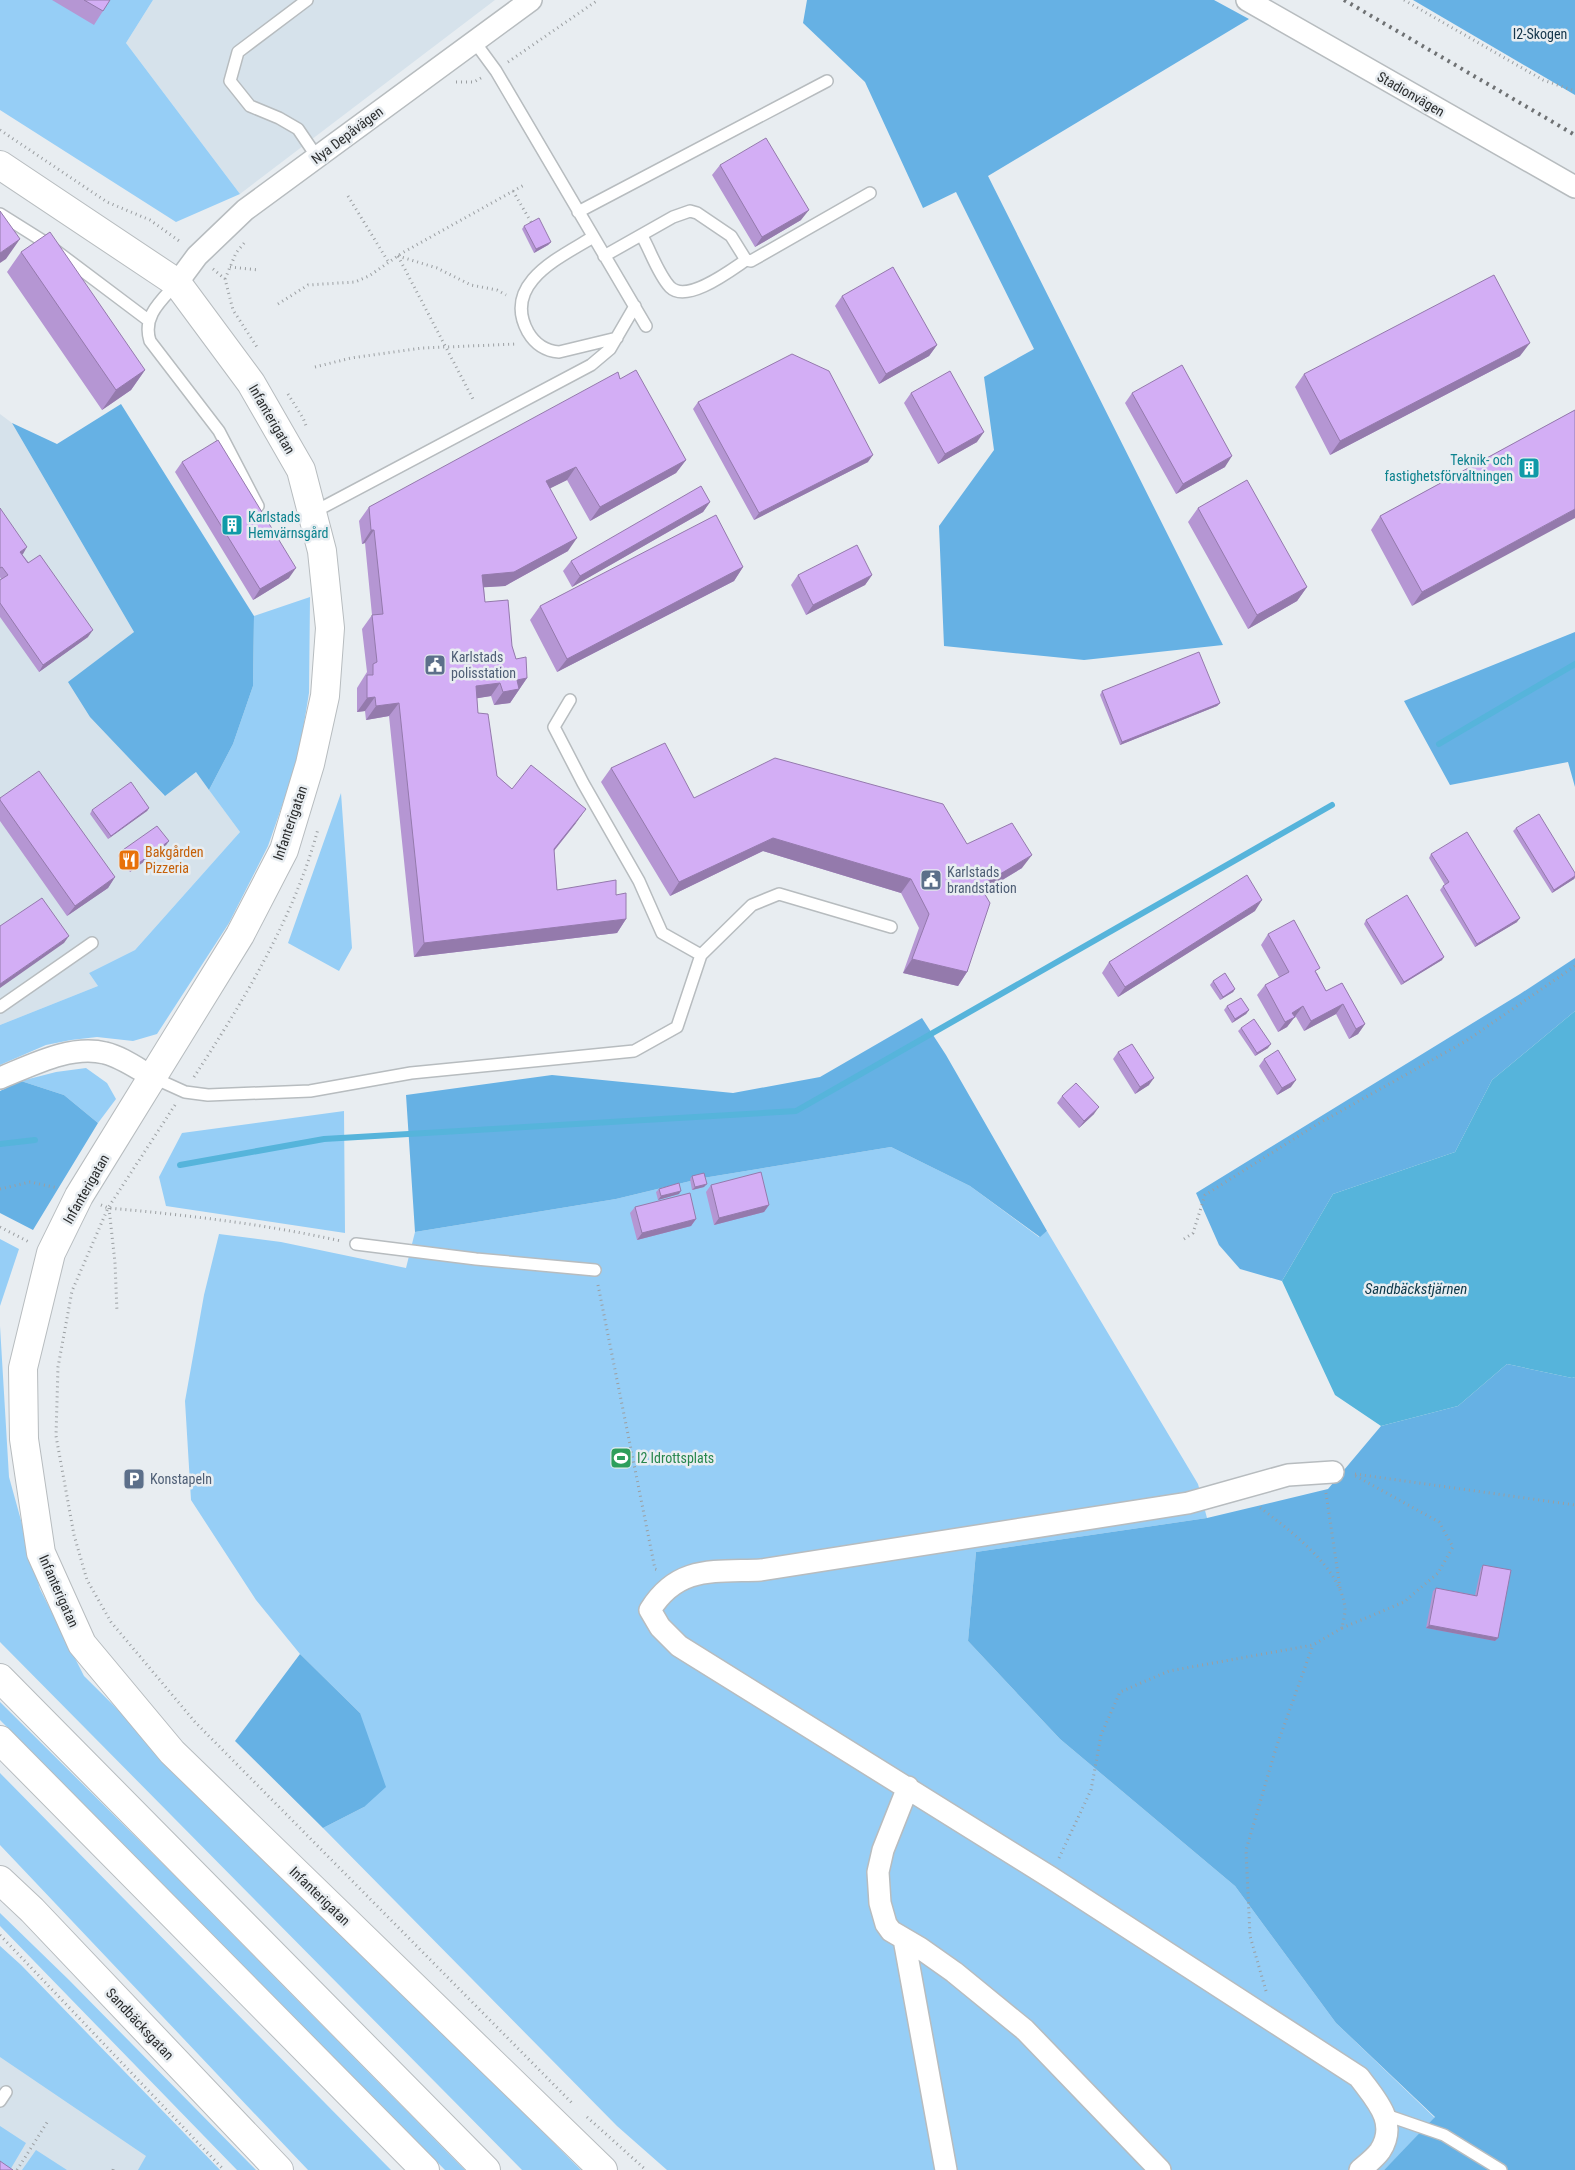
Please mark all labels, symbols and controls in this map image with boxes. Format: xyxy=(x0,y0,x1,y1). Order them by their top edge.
park label: I2-Skogen xyxy=(1513,26,1567,42)
street label: Stadionvägen xyxy=(1375,68,1447,120)
street label: Nya Depåvägen xyxy=(308,103,386,167)
street label: Infanterigatan xyxy=(246,381,298,457)
place label: Teknik- och fastighetsförvaltningen xyxy=(1385,452,1513,484)
building icon: Teknik- och fastighetsförvaltningen xyxy=(1517,456,1541,480)
place label: Karlstads Hemvärnsgård xyxy=(248,509,329,541)
building icon: Karlstads Hemvärnsgård xyxy=(220,513,244,537)
place label: Karlstads polisstation xyxy=(451,649,516,681)
public building icon: Karlstads polisstation xyxy=(423,653,447,677)
street label: Infanterigatan xyxy=(270,784,310,862)
place label: Bakgården Pizzeria xyxy=(145,844,204,876)
restaurant icon: Bakgården Pizzeria xyxy=(117,848,141,872)
place label: Karlstads brandstation xyxy=(947,864,1017,896)
public building icon: Karlstads brandstation xyxy=(919,868,943,892)
street label: Infanterigatan xyxy=(60,1151,112,1227)
water label: Sandbäckstjärnen xyxy=(1365,1280,1467,1298)
sports icon: I2 Idrottsplats xyxy=(609,1446,633,1470)
place label: I2 Idrottsplats xyxy=(637,1450,714,1466)
parking icon: Konstapeln xyxy=(122,1467,146,1491)
place label: Konstapeln xyxy=(150,1471,212,1487)
street label: Infanterigatan xyxy=(36,1552,82,1630)
street label: Infanterigatan xyxy=(287,1863,353,1929)
street label: Sandbäcksgatan xyxy=(103,1985,177,2063)

